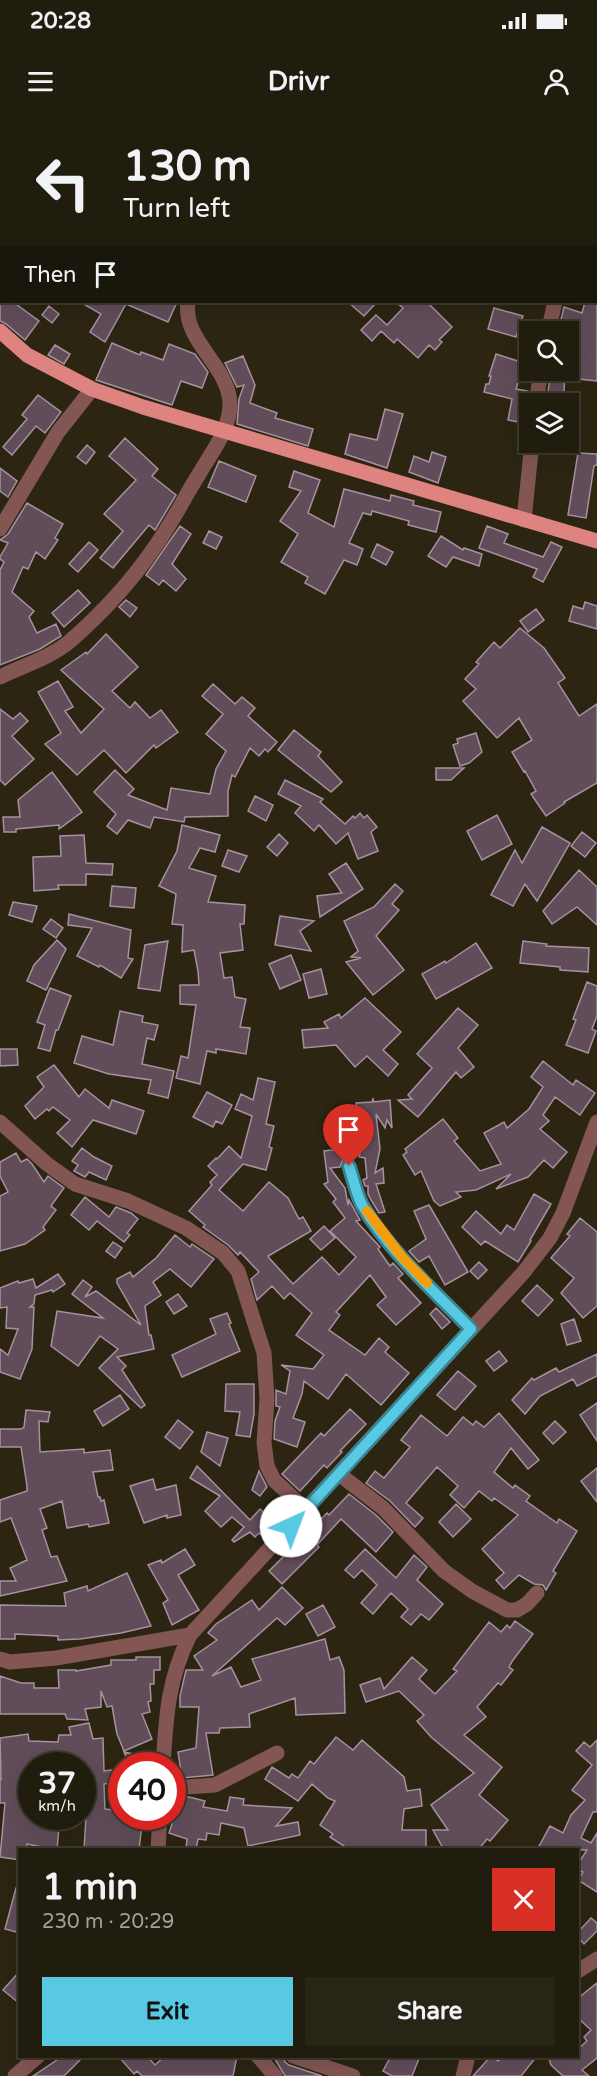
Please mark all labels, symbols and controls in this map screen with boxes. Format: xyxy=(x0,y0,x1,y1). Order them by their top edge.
text: 20:28 xyxy=(30,8,91,34)
icon: menu xyxy=(24,65,57,98)
text: Drivr xyxy=(268,65,329,98)
icon: person xyxy=(540,65,573,98)
text: 130 m xyxy=(123,141,252,192)
icon: left xyxy=(24,144,102,222)
text: Turn left xyxy=(123,192,230,225)
icon: arrive xyxy=(89,258,122,291)
text: Then xyxy=(24,262,77,288)
map controls xyxy=(519,321,579,453)
button: search xyxy=(519,321,579,381)
button: layers xyxy=(519,393,579,453)
pin xyxy=(323,1104,374,1166)
icon: arrive xyxy=(332,1113,365,1146)
position arrow xyxy=(259,1494,323,1558)
speed limit sign: 40 xyxy=(108,1752,186,1830)
text: 37 xyxy=(38,1765,76,1802)
text: km/h xyxy=(38,1797,76,1815)
text: 1 min xyxy=(42,1866,138,1909)
button: close xyxy=(492,1868,555,1931)
text: 230 m · 20:29 xyxy=(42,1910,174,1934)
button: Exit xyxy=(42,1977,293,2046)
button: Share xyxy=(305,1977,555,2046)

